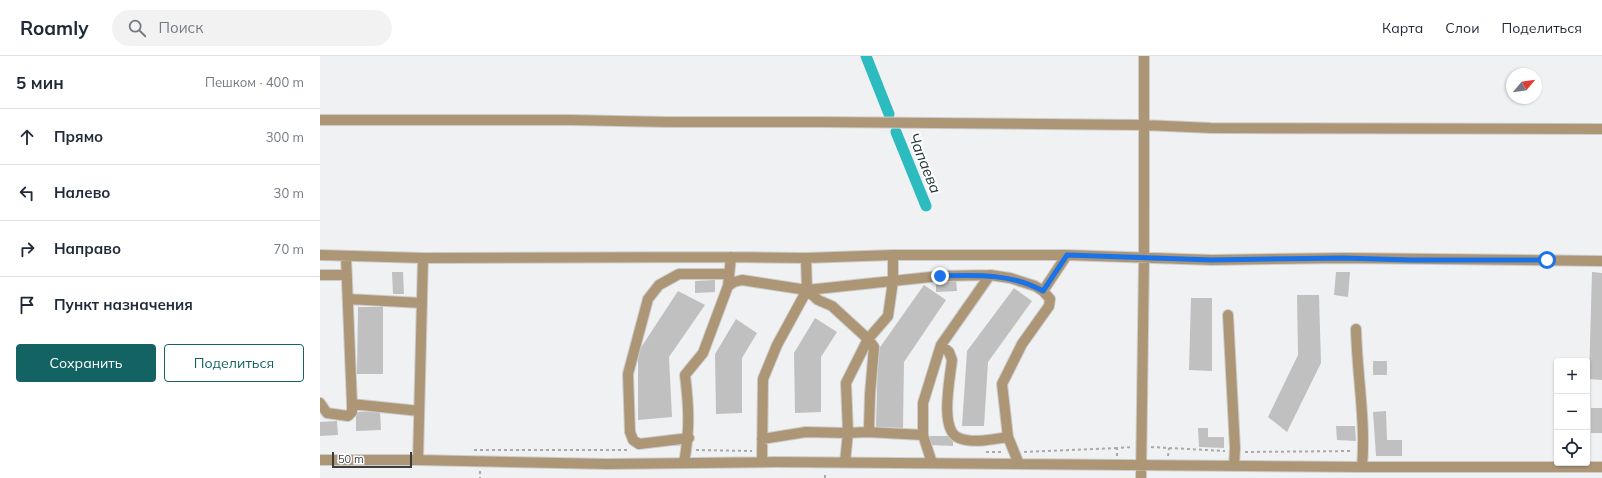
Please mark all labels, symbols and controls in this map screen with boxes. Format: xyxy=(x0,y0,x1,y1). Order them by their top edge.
search box xyxy=(112,10,392,46)
text: Roamly xyxy=(20,16,88,40)
icon: search xyxy=(126,17,148,39)
text: Поиск xyxy=(158,18,203,37)
text: Карта xyxy=(1382,19,1423,37)
text: Слои xyxy=(1445,19,1480,37)
text: Поделиться xyxy=(1502,19,1582,37)
north arrow xyxy=(1506,68,1542,104)
text: 5 мин xyxy=(16,72,64,93)
text: Пешком · 400 m xyxy=(205,74,304,90)
icon: ahead xyxy=(16,126,38,148)
text: Прямо xyxy=(54,127,103,146)
text: 300 m xyxy=(266,129,304,145)
water label: Чапаева xyxy=(904,130,946,196)
icon: left xyxy=(16,182,38,204)
text: Налево xyxy=(54,183,110,202)
text: 30 m xyxy=(274,185,304,201)
icon: right xyxy=(16,238,38,260)
text: Направо xyxy=(54,239,121,258)
text: 70 m xyxy=(274,241,304,257)
route start xyxy=(1538,251,1556,269)
route end xyxy=(931,267,949,285)
icon: arrive xyxy=(16,294,38,316)
text: Пункт назначения xyxy=(54,295,193,314)
button: Сохранить xyxy=(16,344,156,382)
button: Поделиться xyxy=(164,344,304,382)
map controls xyxy=(1554,358,1590,466)
button: + xyxy=(1554,358,1590,394)
button: − xyxy=(1554,394,1590,430)
button: locate xyxy=(1554,430,1590,466)
scale bar xyxy=(332,450,412,469)
text: 50 m xyxy=(338,452,364,466)

